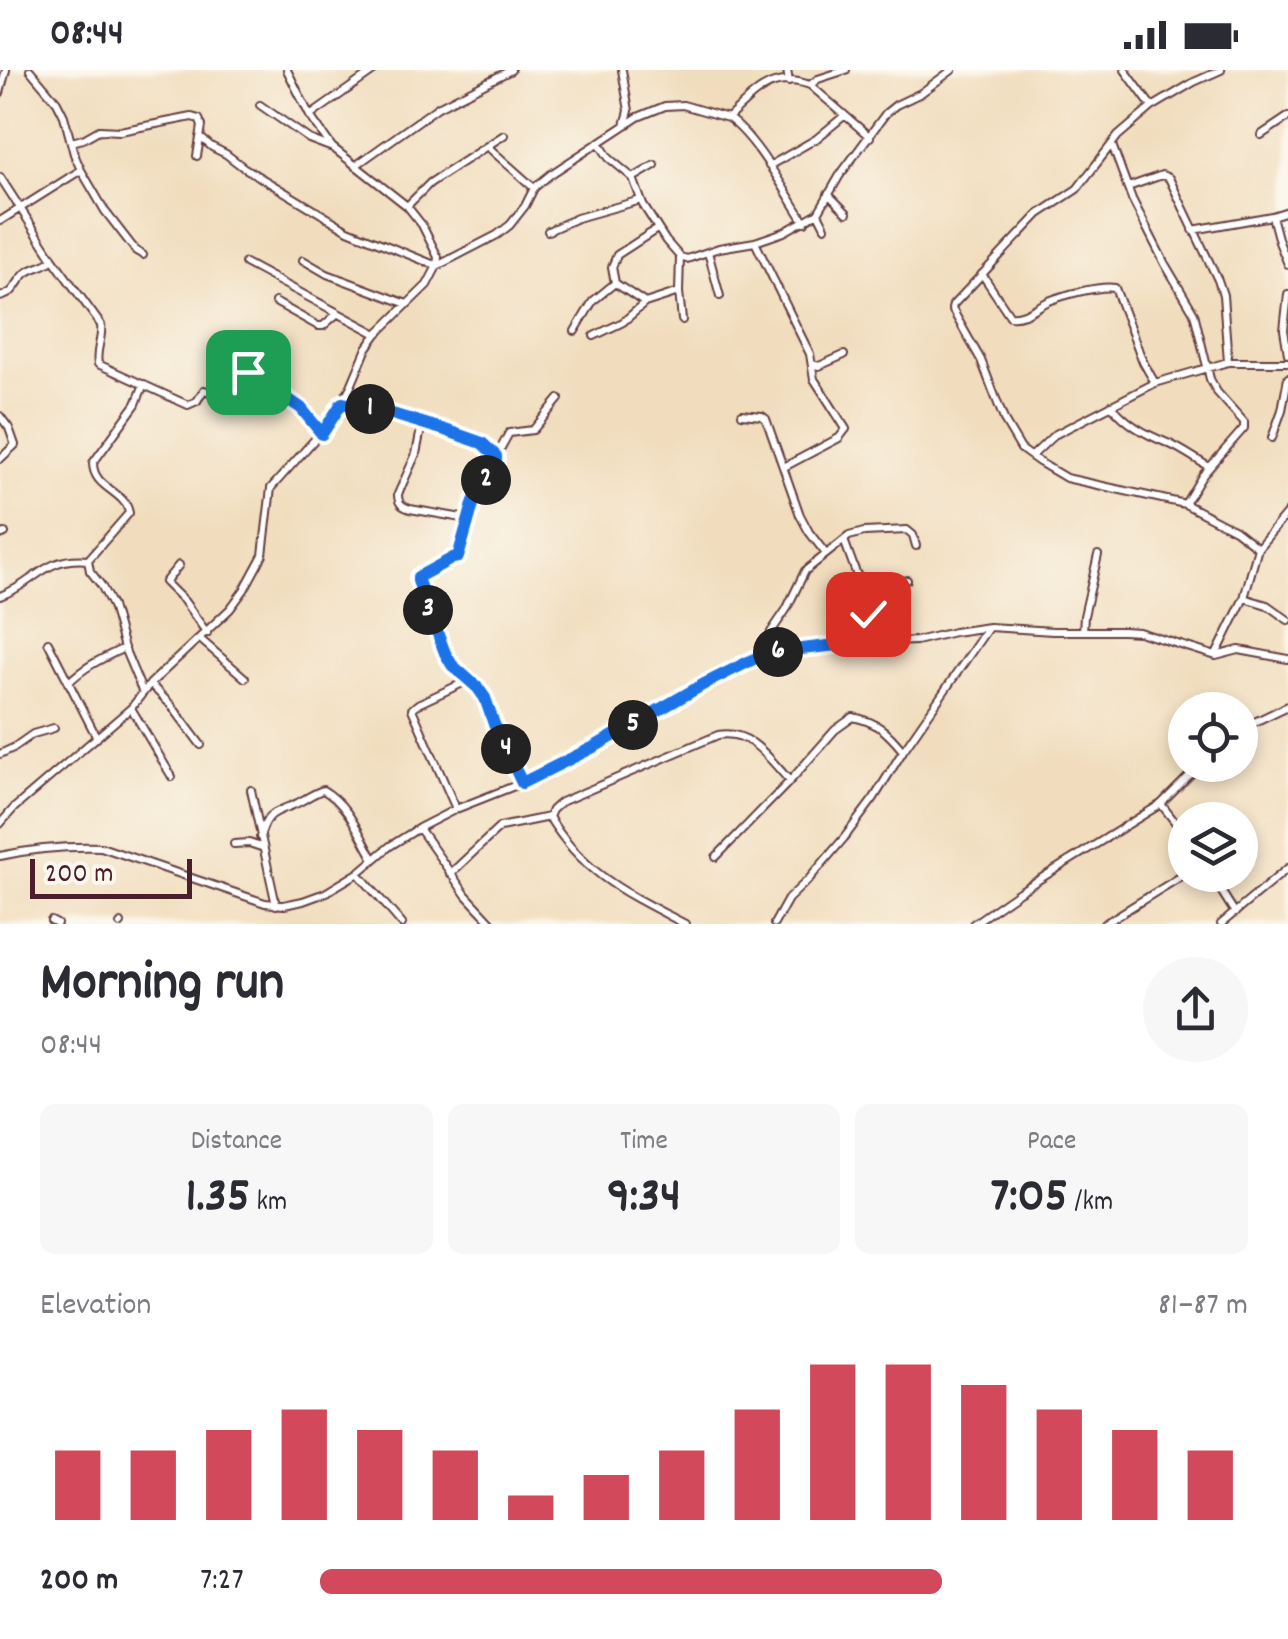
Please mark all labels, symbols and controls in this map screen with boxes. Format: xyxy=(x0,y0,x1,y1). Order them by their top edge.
text: 08:44 xyxy=(50,8,124,63)
pin xyxy=(206,330,291,415)
icon: arrive xyxy=(221,345,276,400)
pin: 1 xyxy=(345,384,395,434)
text: 1 xyxy=(367,389,373,429)
pin: 2 xyxy=(461,455,511,505)
text: 2 xyxy=(480,460,492,500)
pin xyxy=(826,572,911,657)
pin: 3 xyxy=(403,585,453,635)
icon: check xyxy=(841,587,896,642)
text: 3 xyxy=(422,590,434,630)
pin: 6 xyxy=(753,627,803,677)
text: 6 xyxy=(771,632,785,672)
map controls xyxy=(1168,692,1258,892)
button: locate xyxy=(1168,692,1258,782)
pin: 5 xyxy=(608,700,658,750)
text: 5 xyxy=(627,705,639,745)
pin: 4 xyxy=(481,724,531,774)
text: 4 xyxy=(500,729,512,769)
button: layers xyxy=(1168,802,1258,892)
scale bar xyxy=(30,854,192,898)
text: 200 m xyxy=(45,856,113,896)
text: Morning run xyxy=(40,947,284,1026)
button: share xyxy=(1143,957,1248,1062)
text: 08:44 xyxy=(40,1024,102,1070)
text: Distance xyxy=(191,1123,282,1163)
text: Time xyxy=(620,1123,668,1163)
text: Pace xyxy=(1027,1123,1076,1163)
text: 1.35 xyxy=(185,1163,250,1235)
text: 9:34 xyxy=(607,1163,681,1235)
text: 7:05 xyxy=(990,1163,1068,1235)
text: km xyxy=(250,1184,287,1224)
text: /km xyxy=(1068,1184,1113,1224)
text: Elevation xyxy=(40,1284,151,1330)
text: 81–87 m xyxy=(1158,1284,1248,1330)
text: 200 m xyxy=(40,1559,118,1605)
text: 7:27 xyxy=(200,1559,244,1605)

